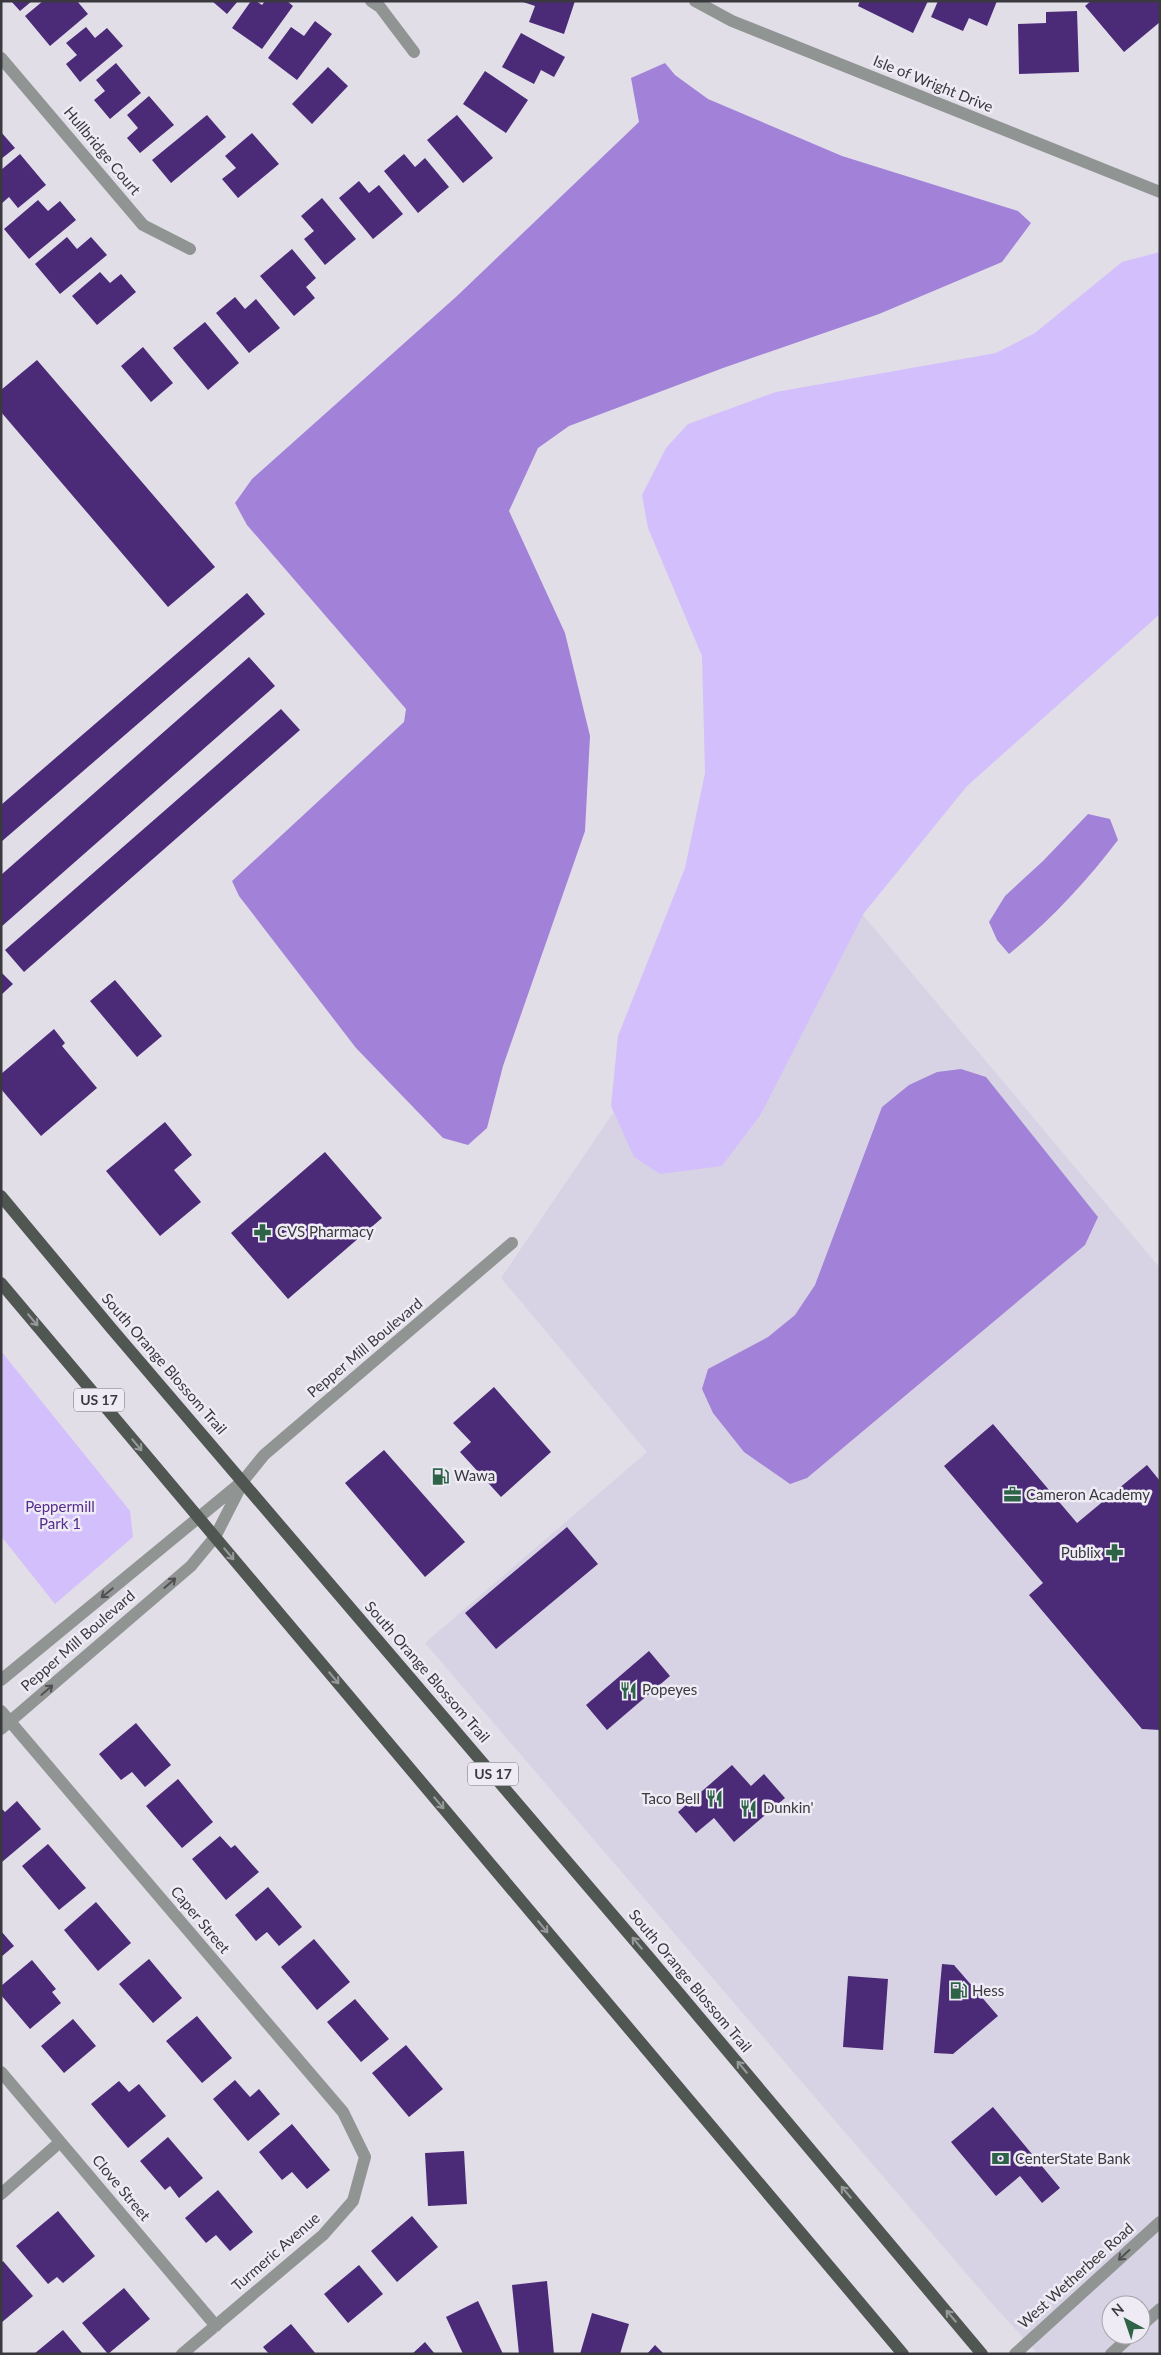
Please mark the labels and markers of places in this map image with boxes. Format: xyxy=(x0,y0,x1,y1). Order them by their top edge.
pharmacy icon: CVS Pharmacy xyxy=(253,1222,273,1242)
place label: CVS Pharmacy xyxy=(277,1222,374,1240)
fuel station icon: Wawa xyxy=(430,1466,450,1486)
place label: Wawa xyxy=(454,1466,495,1484)
office icon: Cameron Academy xyxy=(1002,1485,1022,1505)
place label: Cameron Academy xyxy=(1026,1485,1150,1503)
place label: Publix xyxy=(1061,1543,1102,1561)
pharmacy icon: Publix xyxy=(1105,1543,1125,1563)
restaurant icon: Popeyes xyxy=(618,1680,638,1700)
place label: Popeyes xyxy=(642,1680,697,1698)
place label: Taco Bell xyxy=(641,1789,700,1807)
restaurant icon: Taco Bell xyxy=(704,1789,724,1809)
restaurant icon: Dunkin' xyxy=(739,1798,759,1818)
place label: Dunkin' xyxy=(763,1798,814,1816)
fuel station icon: Hess xyxy=(948,1981,968,2001)
place label: Hess xyxy=(972,1981,1004,1999)
bank icon: CenterState Bank xyxy=(991,2149,1011,2169)
place label: CenterState Bank xyxy=(1015,2149,1131,2167)

